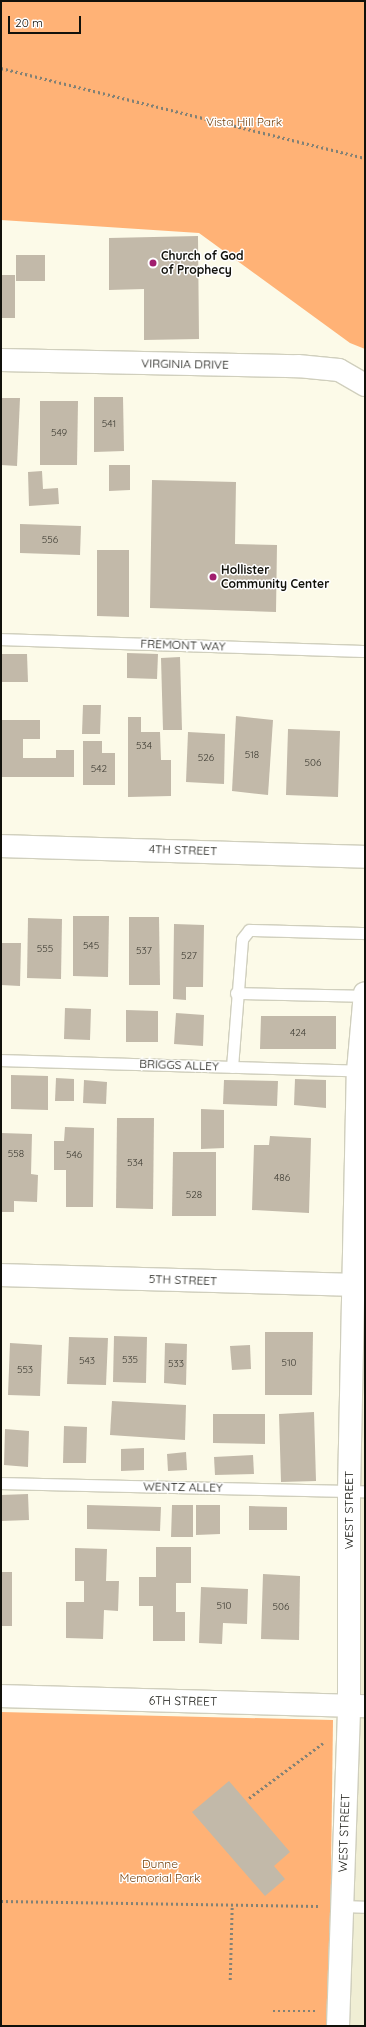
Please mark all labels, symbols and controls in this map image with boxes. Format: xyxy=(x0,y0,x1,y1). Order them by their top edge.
scale bar xyxy=(10,8,83,34)
text: 20 m xyxy=(15,15,43,30)
park label: Vista Hill Park xyxy=(206,115,282,129)
place label: Church of God of Prophecy xyxy=(161,249,244,277)
marker: Church of God of Prophecy xyxy=(148,258,158,268)
street label: VIRGINIA DRIVE xyxy=(141,356,229,372)
house number: 541 xyxy=(102,418,116,430)
house number: 549 xyxy=(51,427,67,439)
house number: 556 xyxy=(42,534,58,546)
place label: Hollister Community Center xyxy=(221,563,329,591)
marker: Hollister Community Center xyxy=(208,572,218,582)
street label: FREMONT WAY xyxy=(140,636,226,654)
house number: 534 xyxy=(136,740,152,752)
house number: 518 xyxy=(245,749,259,761)
house number: 526 xyxy=(198,752,214,764)
house number: 506 xyxy=(305,757,321,769)
house number: 542 xyxy=(91,763,107,775)
street label: 4TH STREET xyxy=(149,842,217,858)
house number: 545 xyxy=(83,940,99,952)
house number: 555 xyxy=(37,943,53,955)
house number: 537 xyxy=(136,945,152,957)
house number: 527 xyxy=(181,950,197,962)
house number: 424 xyxy=(290,1027,306,1039)
street label: BRIGGS ALLEY xyxy=(139,1056,219,1074)
house number: 558 xyxy=(8,1148,24,1160)
house number: 546 xyxy=(66,1149,82,1161)
house number: 534 xyxy=(127,1157,143,1169)
house number: 486 xyxy=(274,1172,290,1184)
house number: 528 xyxy=(186,1189,202,1201)
street label: 5TH STREET xyxy=(148,1272,218,1288)
house number: 535 xyxy=(122,1354,138,1366)
house number: 543 xyxy=(79,1355,95,1367)
house number: 510 xyxy=(281,1357,297,1369)
house number: 533 xyxy=(168,1358,184,1370)
house number: 553 xyxy=(17,1364,33,1376)
street label: WEST STREET xyxy=(342,1471,356,1549)
street label: WENTZ ALLEY xyxy=(143,1479,223,1495)
house number: 510 xyxy=(216,1600,232,1612)
house number: 506 xyxy=(273,1601,289,1613)
street label: 6TH STREET xyxy=(149,1693,217,1709)
street label: WEST STREET xyxy=(335,1793,353,1873)
park label: Dunne Memorial Park xyxy=(120,1857,200,1885)

